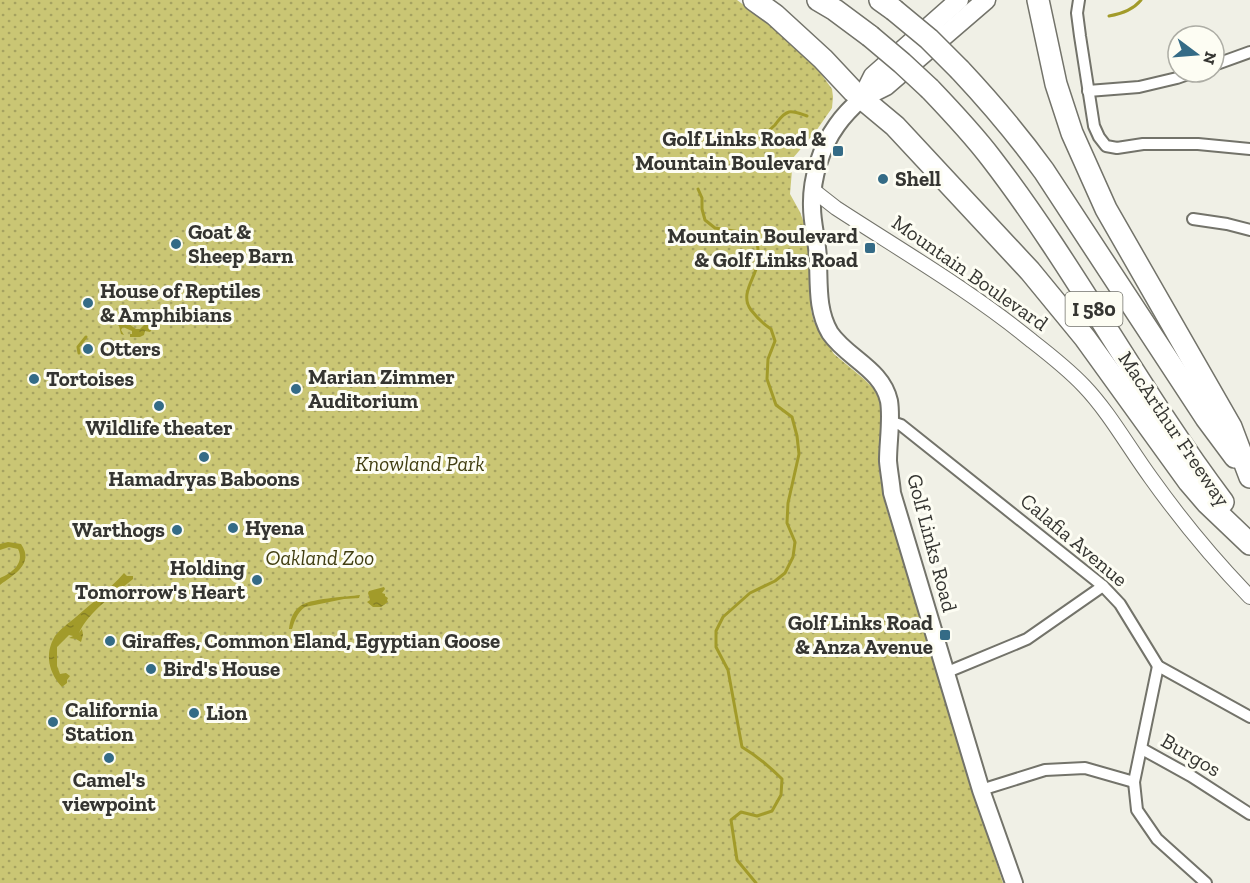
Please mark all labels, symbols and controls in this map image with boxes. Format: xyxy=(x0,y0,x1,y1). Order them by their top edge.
north arrow xyxy=(1166,24,1226,84)
text: N xyxy=(1199,50,1221,66)
place label: Golf Links Road & Mountain Boulevard xyxy=(635,126,826,175)
marker: Golf Links Road & Mountain Boulevard xyxy=(831,144,845,158)
place label: Shell xyxy=(895,166,941,191)
marker: Shell xyxy=(876,172,890,186)
street label: Mountain Boulevard xyxy=(887,209,1054,336)
place label: Goat & Sheep Barn xyxy=(188,219,294,268)
place label: Mountain Boulevard & Golf Links Road xyxy=(667,223,858,272)
marker: Goat & Sheep Barn xyxy=(169,237,183,251)
marker: Mountain Boulevard & Golf Links Road xyxy=(863,241,877,255)
place label: House of Reptiles & Amphibians xyxy=(100,278,261,327)
road number: I 580 xyxy=(1066,292,1122,326)
marker: House of Reptiles & Amphibians xyxy=(81,296,95,310)
place label: Otters xyxy=(100,336,161,361)
marker: Otters xyxy=(81,342,95,356)
street label: MacArthur Freeway xyxy=(1113,346,1236,511)
place label: Marian Zimmer Auditorium xyxy=(308,364,455,413)
place label: Tortoises xyxy=(46,366,134,391)
marker: Tortoises xyxy=(27,372,41,386)
marker: Marian Zimmer Auditorium xyxy=(289,382,303,396)
marker: Wildlife theater xyxy=(152,399,166,413)
place label: Wildlife theater xyxy=(86,415,232,440)
marker: Hamadryas Baboons xyxy=(197,450,211,464)
park label: Knowland Park xyxy=(355,451,485,476)
place label: Hamadryas Baboons xyxy=(108,466,300,491)
street label: Golf Links Road xyxy=(902,471,963,615)
street label: Calafia Avenue xyxy=(1016,488,1133,592)
place label: Hyena xyxy=(245,515,305,540)
place label: Warthogs xyxy=(72,517,165,542)
marker: Hyena xyxy=(226,521,240,535)
marker: Warthogs xyxy=(170,523,184,537)
park label: Oakland Zoo xyxy=(266,545,374,570)
place label: Holding Tomorrow's Heart xyxy=(75,555,246,604)
marker: Holding Tomorrow's Heart xyxy=(250,573,264,587)
place label: Golf Links Road & Anza Avenue xyxy=(788,610,933,659)
place label: Giraffes, Common Eland, Egyptian Goose xyxy=(122,628,500,653)
marker: Golf Links Road & Anza Avenue xyxy=(938,628,952,642)
marker: Giraffes, Common Eland, Egyptian Goose xyxy=(103,634,117,648)
place label: Bird's House xyxy=(163,656,280,681)
marker: Bird's House xyxy=(144,662,158,676)
place label: California Station xyxy=(65,697,158,746)
place label: Lion xyxy=(206,700,248,725)
marker: Lion xyxy=(187,706,201,720)
marker: California Station xyxy=(46,715,60,729)
street label: Burgos xyxy=(1157,728,1226,782)
marker: Camel's viewpoint xyxy=(102,751,116,765)
place label: Camel's viewpoint xyxy=(62,767,156,816)

